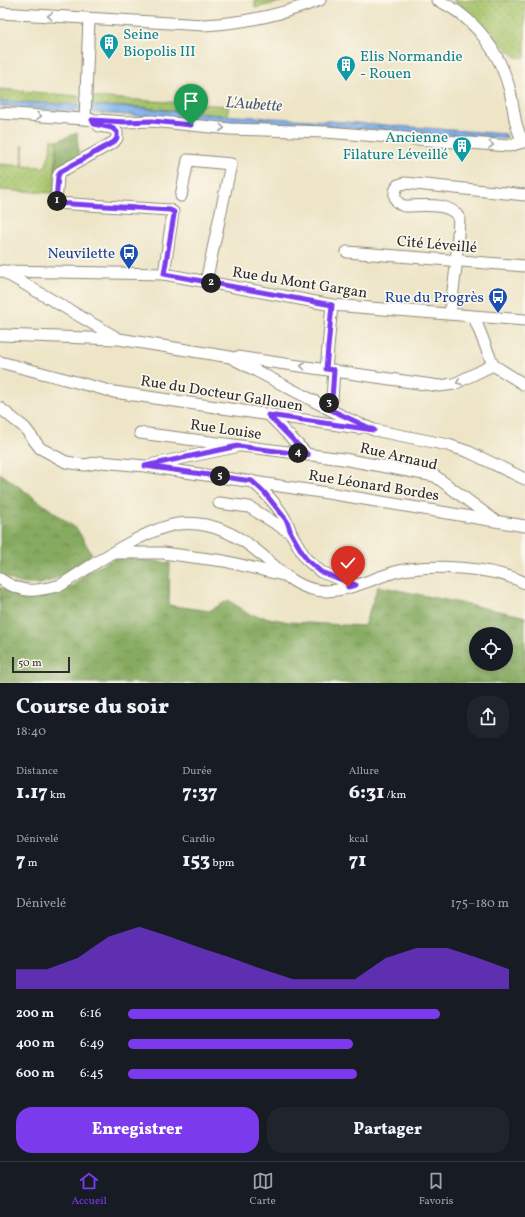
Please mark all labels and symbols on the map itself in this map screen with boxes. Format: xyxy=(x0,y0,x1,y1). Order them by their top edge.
one-way arrow xyxy=(47,12,53,20)
place label: Seine Biopolis III xyxy=(123,25,196,63)
building icon: Seine Biopolis III xyxy=(98,32,120,60)
place label: Elis Normandie - Rouen xyxy=(360,47,463,85)
building icon: Elis Normandie - Rouen xyxy=(335,54,357,82)
pin xyxy=(174,84,208,125)
water label: L'Aubette xyxy=(225,92,283,118)
one-way arrow xyxy=(36,112,42,121)
one-way arrow xyxy=(219,123,225,132)
place label: Ancienne Filature Léveillé xyxy=(343,128,448,166)
building icon: Ancienne Filature Léveillé xyxy=(451,135,473,163)
one-way arrow xyxy=(488,140,494,149)
pin: 1 xyxy=(47,191,67,211)
street label: Cité Léveillé xyxy=(396,232,478,259)
bus stop icon: Neuvilette xyxy=(118,242,140,270)
place label: Neuvilette xyxy=(47,244,115,265)
street label: Rue du Mont Gargan xyxy=(231,262,369,305)
pin: 2 xyxy=(201,273,221,293)
bus stop icon: Rue du Progrès xyxy=(487,286,509,314)
place label: Rue du Progrès xyxy=(385,288,484,309)
one-way arrow xyxy=(300,362,306,371)
street label: Rue du Docteur Gallouen xyxy=(139,371,305,418)
one-way arrow xyxy=(455,377,462,385)
pin: 3 xyxy=(319,393,339,413)
street label: Rue Louise xyxy=(189,415,263,446)
street label: Rue Arnaud xyxy=(358,438,440,477)
pin: 4 xyxy=(288,443,308,463)
pin: 5 xyxy=(210,466,230,486)
street label: Rue Léonard Bordes xyxy=(307,466,441,507)
pin xyxy=(331,546,365,587)
scale bar xyxy=(12,655,70,674)

